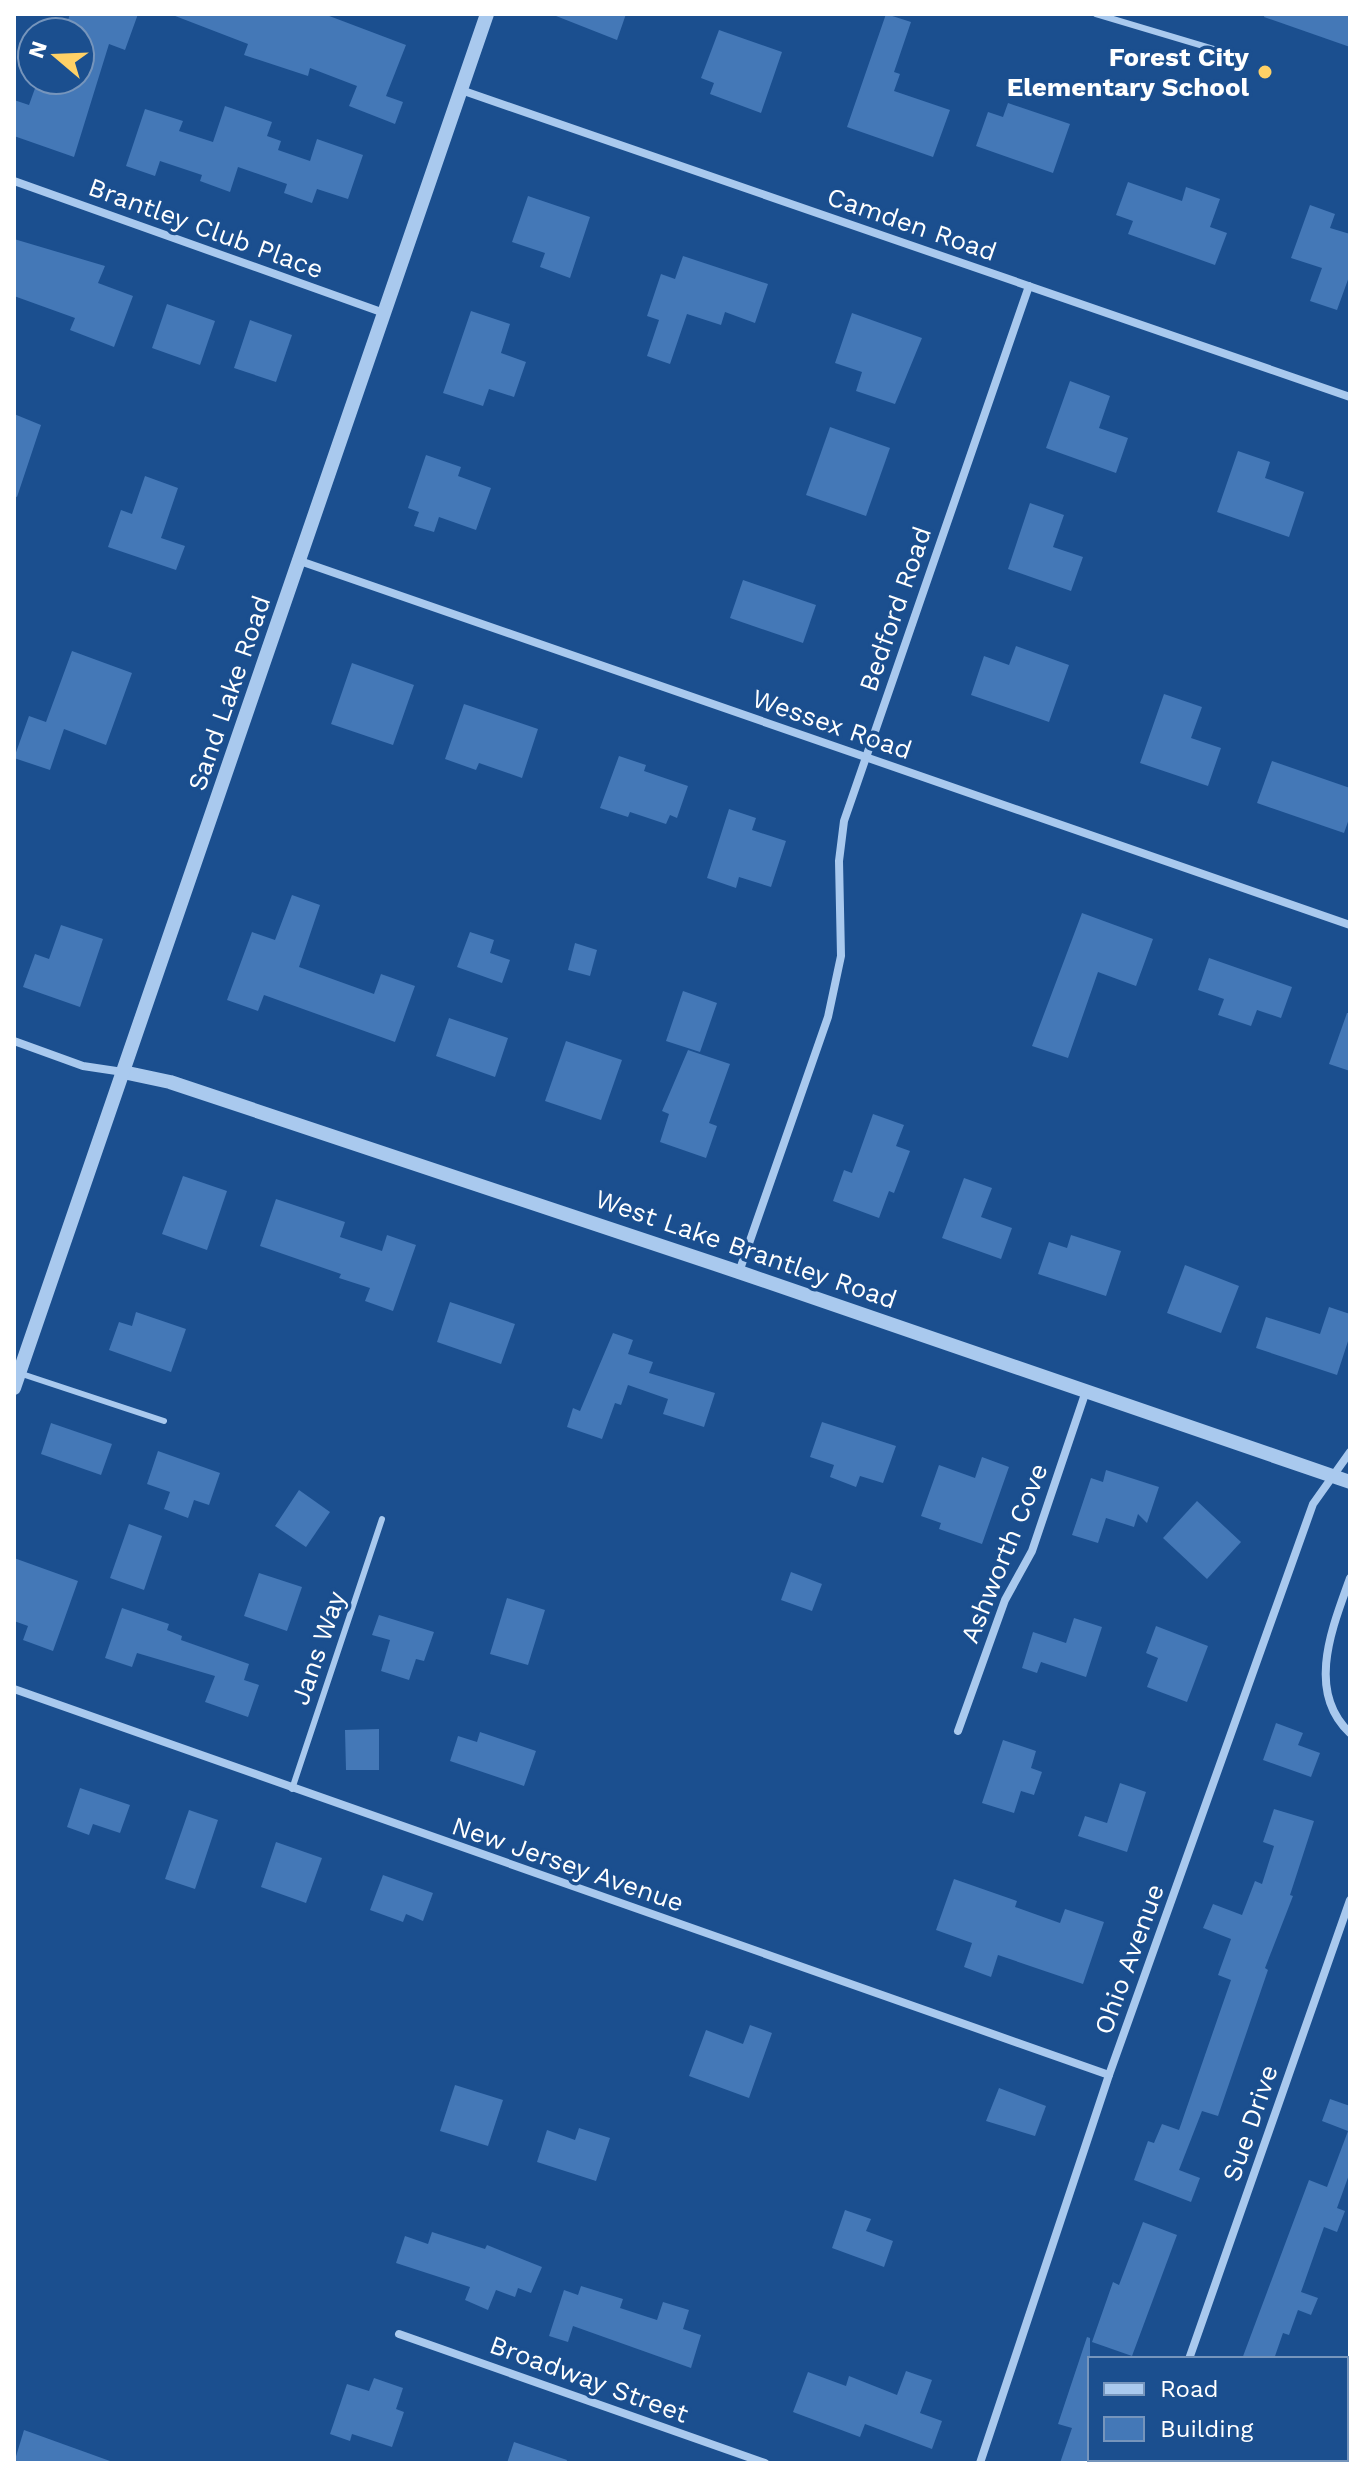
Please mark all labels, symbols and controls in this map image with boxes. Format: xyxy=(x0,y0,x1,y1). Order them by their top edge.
north arrow xyxy=(16,16,96,96)
text: N xyxy=(23,38,52,61)
place label: Forest City Elementary School xyxy=(1007,42,1249,102)
marker: Forest City Elementary School xyxy=(1256,63,1274,81)
street label: Brantley Club Place xyxy=(84,172,328,284)
street label: Camden Road xyxy=(823,181,1001,267)
street label: Bedford Road xyxy=(853,523,937,695)
street label: Sand Lake Road xyxy=(182,592,276,794)
street label: Wessex Road xyxy=(748,683,916,765)
street label: West Lake Brantley Road xyxy=(591,1183,901,1315)
street label: Ashworth Cove xyxy=(954,1459,1054,1647)
street label: Jans Way xyxy=(285,1587,352,1709)
street label: New Jersey Avenue xyxy=(448,1810,688,1918)
street label: Ohio Avenue xyxy=(1088,1880,1170,2038)
street label: Sue Drive xyxy=(1216,2061,1284,2185)
street label: Broadway Street xyxy=(486,2329,692,2429)
legend xyxy=(1088,2357,1348,2461)
text: Road xyxy=(1160,2375,1219,2403)
text: Building xyxy=(1160,2415,1253,2443)

